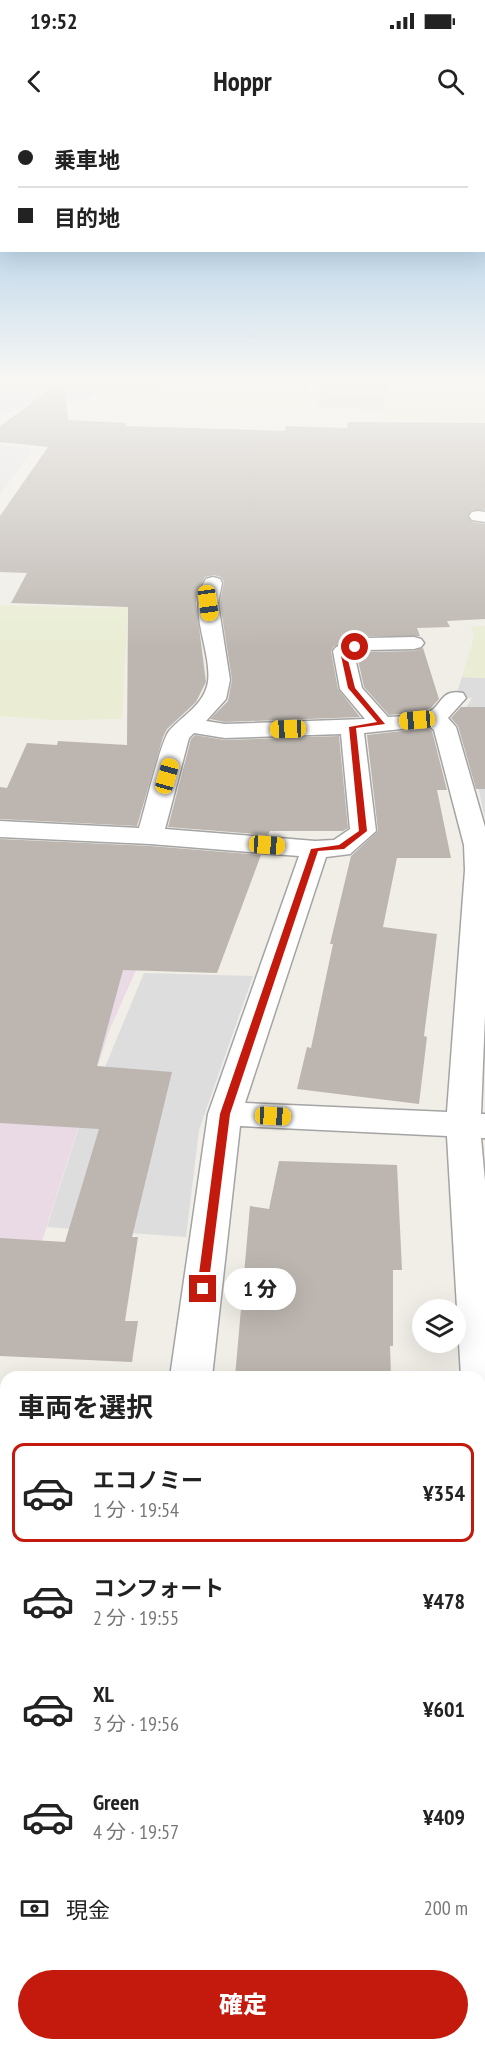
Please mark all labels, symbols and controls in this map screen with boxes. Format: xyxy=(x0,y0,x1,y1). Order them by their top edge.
text: 19:52 xyxy=(30,7,78,35)
text: Hoppr xyxy=(213,64,272,98)
icon: back xyxy=(18,65,51,98)
icon: search xyxy=(434,65,467,98)
text: 乗車地 xyxy=(54,146,120,174)
text: 目的地 xyxy=(54,204,120,232)
car xyxy=(197,584,219,622)
route start xyxy=(341,633,368,660)
car xyxy=(398,709,436,731)
car xyxy=(270,719,306,739)
car xyxy=(153,756,181,796)
car xyxy=(248,835,286,855)
car xyxy=(255,1106,291,1126)
callout: 1 分 xyxy=(224,1268,296,1310)
route end xyxy=(189,1275,216,1302)
text: 1 分 xyxy=(243,1276,277,1302)
map controls xyxy=(412,1299,466,1353)
button: layers xyxy=(412,1299,466,1353)
text: 車両を選択 xyxy=(18,1390,153,1424)
icon: car xyxy=(21,1466,75,1520)
text: エコノミー xyxy=(93,1466,203,1494)
text: ¥354 xyxy=(423,1479,465,1507)
text: 1 分 · 19:54 xyxy=(93,1497,179,1523)
icon: car xyxy=(21,1574,75,1628)
text: コンフォート xyxy=(93,1574,224,1602)
text: ¥478 xyxy=(423,1587,465,1615)
text: 2 分 · 19:55 xyxy=(93,1605,179,1631)
text: XL xyxy=(93,1680,114,1708)
icon: car xyxy=(21,1682,75,1736)
text: ¥601 xyxy=(423,1695,465,1723)
text: 3 分 · 19:56 xyxy=(93,1711,179,1737)
text: Green xyxy=(93,1788,139,1816)
icon: car xyxy=(21,1790,75,1844)
text: ¥409 xyxy=(423,1803,465,1831)
text: 4 分 · 19:57 xyxy=(93,1819,179,1845)
icon: cash xyxy=(18,1892,51,1925)
text: 200 m xyxy=(424,1895,468,1921)
text: 現金 xyxy=(66,1896,110,1924)
button: 確定 xyxy=(18,1970,468,2039)

